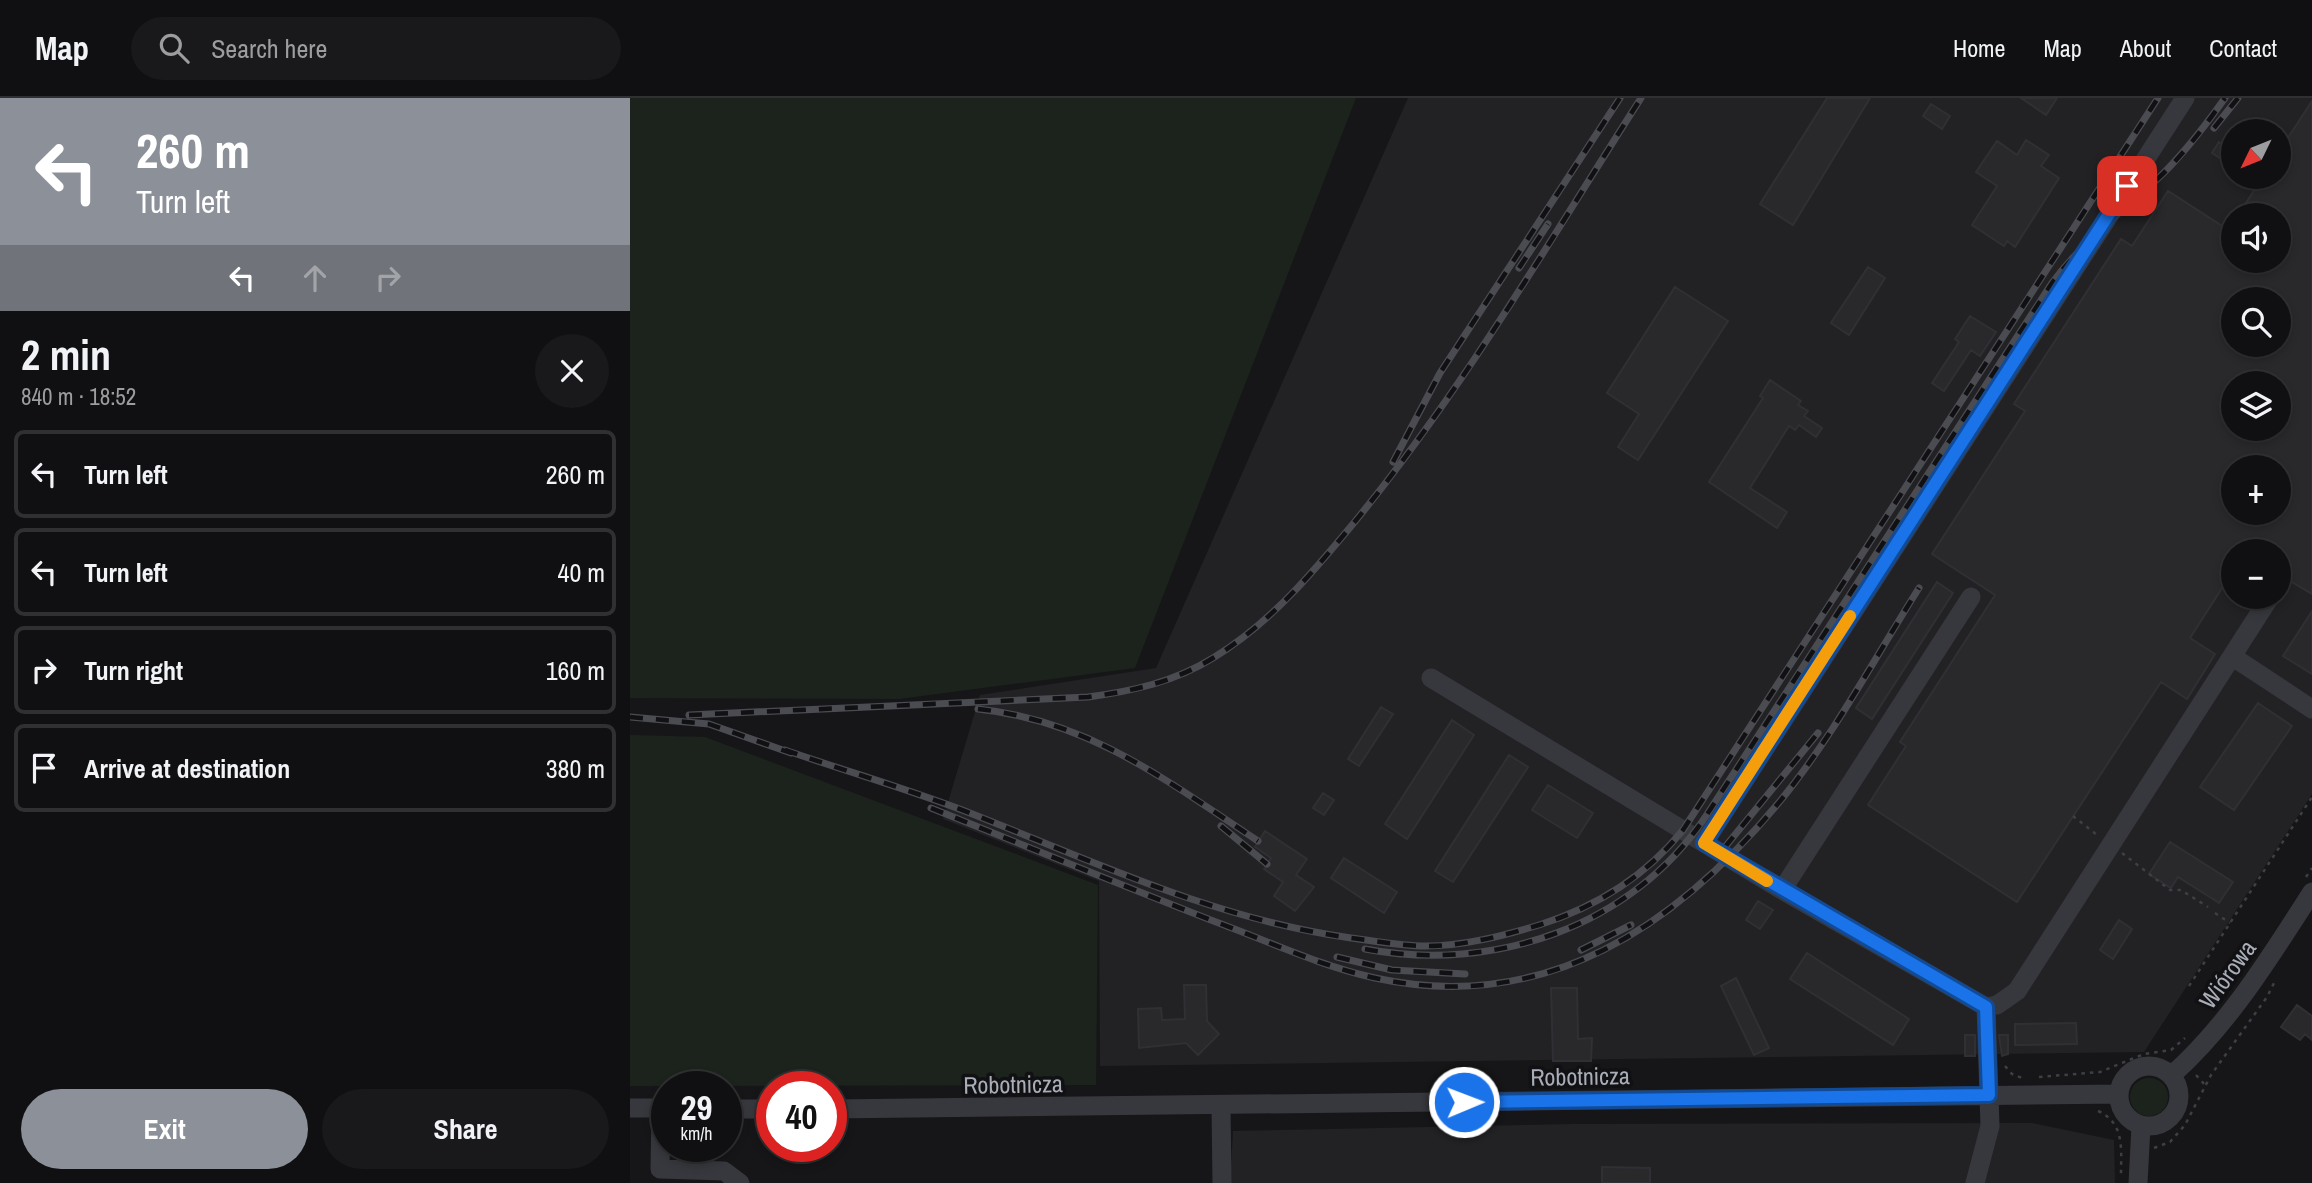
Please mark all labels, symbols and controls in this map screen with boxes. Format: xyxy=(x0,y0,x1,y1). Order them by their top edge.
search box xyxy=(131,17,621,80)
text: Map xyxy=(35,26,89,70)
icon: search xyxy=(155,29,193,67)
text: Search here xyxy=(211,31,327,66)
text: Home xyxy=(1953,32,2005,64)
text: Map xyxy=(2043,32,2082,64)
text: About xyxy=(2120,32,2171,64)
text: Contact xyxy=(2209,32,2277,64)
text: 260 m xyxy=(136,117,250,183)
north arrow xyxy=(2221,119,2291,189)
map controls xyxy=(2221,119,2291,609)
icon: left xyxy=(21,126,112,217)
pin xyxy=(2097,156,2157,216)
icon: arrive xyxy=(2108,167,2146,205)
text: Turn left xyxy=(136,180,230,223)
button: sound xyxy=(2221,203,2291,273)
icon: left xyxy=(223,259,261,297)
icon: ahead xyxy=(296,259,334,297)
icon: right xyxy=(369,259,407,297)
button: search xyxy=(2221,287,2291,357)
text: 2 min xyxy=(21,327,111,383)
button: close xyxy=(535,334,609,408)
button: layers xyxy=(2221,371,2291,441)
text: 840 m · 18:52 xyxy=(21,381,136,412)
icon: left xyxy=(25,455,63,493)
button: + xyxy=(2221,455,2291,525)
text: Turn left xyxy=(84,457,168,492)
text: 260 m xyxy=(546,457,605,492)
button: − xyxy=(2221,539,2291,609)
icon: left xyxy=(25,553,63,591)
text: Turn left xyxy=(84,555,168,590)
text: 40 m xyxy=(558,555,605,590)
icon: right xyxy=(25,651,63,689)
text: Turn right xyxy=(84,653,183,688)
text: 160 m xyxy=(546,653,605,688)
icon: arrive xyxy=(25,749,63,787)
text: Arrive at destination xyxy=(84,751,290,786)
text: 380 m xyxy=(546,751,605,786)
street label: Wiórowa xyxy=(2191,933,2263,1015)
street label: Robotnicza xyxy=(1530,1059,1630,1093)
position arrow xyxy=(1427,1065,1501,1139)
street label: Robotnicza xyxy=(963,1067,1063,1101)
speed limit sign: 40 xyxy=(756,1071,847,1162)
text: 29 xyxy=(681,1084,712,1131)
button: Exit xyxy=(21,1089,308,1169)
button: Share xyxy=(322,1089,609,1169)
text: km/h xyxy=(681,1121,713,1146)

